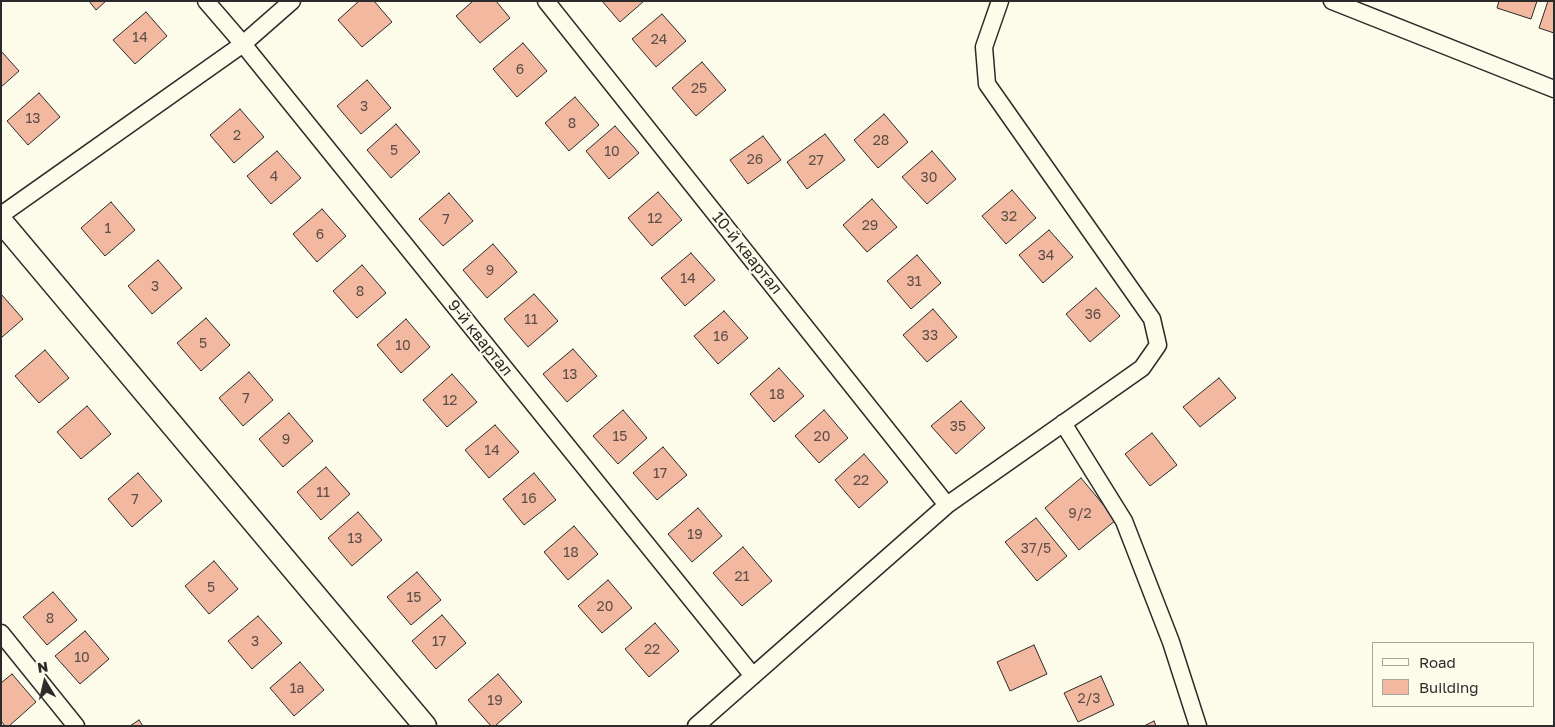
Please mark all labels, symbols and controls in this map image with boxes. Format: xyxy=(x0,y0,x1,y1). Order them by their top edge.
house number: 14 xyxy=(132,30,148,46)
house number: 24 xyxy=(651,32,667,48)
house number: 6 xyxy=(516,62,524,78)
house number: 25 xyxy=(691,81,707,97)
house number: 3 xyxy=(360,99,368,115)
house number: 13 xyxy=(26,111,40,127)
house number: 8 xyxy=(568,116,576,132)
house number: 2 xyxy=(233,128,241,144)
house number: 28 xyxy=(873,133,889,149)
house number: 5 xyxy=(390,143,398,159)
house number: 10 xyxy=(604,144,620,160)
house number: 26 xyxy=(747,152,763,168)
house number: 27 xyxy=(808,153,824,169)
house number: 4 xyxy=(270,169,278,185)
house number: 30 xyxy=(921,170,937,186)
street label: 10-й квартал xyxy=(708,208,786,298)
house number: 32 xyxy=(1001,209,1017,225)
house number: 12 xyxy=(648,211,662,227)
house number: 7 xyxy=(442,212,450,228)
house number: 29 xyxy=(862,218,878,234)
house number: 1 xyxy=(105,221,111,237)
house number: 6 xyxy=(316,227,324,243)
house number: 34 xyxy=(1038,248,1054,264)
house number: 9 xyxy=(486,263,494,279)
house number: 14 xyxy=(680,271,696,287)
house number: 31 xyxy=(907,274,921,290)
house number: 3 xyxy=(151,279,159,295)
house number: 8 xyxy=(356,284,364,300)
street label: 9-й квартал xyxy=(443,296,517,380)
house number: 36 xyxy=(1085,307,1101,323)
house number: 11 xyxy=(524,312,538,328)
house number: 33 xyxy=(922,328,938,344)
house number: 16 xyxy=(713,329,729,345)
house number: 5 xyxy=(199,336,207,352)
house number: 10 xyxy=(395,338,411,354)
house number: 13 xyxy=(563,367,577,383)
house number: 18 xyxy=(769,387,785,403)
house number: 7 xyxy=(242,391,250,407)
house number: 12 xyxy=(443,393,457,409)
house number: 35 xyxy=(950,419,966,435)
house number: 15 xyxy=(613,429,627,445)
house number: 20 xyxy=(814,429,830,445)
house number: 9 xyxy=(282,432,290,448)
house number: 14 xyxy=(484,443,500,459)
house number: 17 xyxy=(653,466,667,482)
house number: 22 xyxy=(853,473,869,489)
house number: 11 xyxy=(316,485,330,501)
house number: 16 xyxy=(521,491,537,507)
house number: 7 xyxy=(131,492,139,508)
house number: 9/2 xyxy=(1068,506,1092,522)
house number: 19 xyxy=(687,527,703,543)
house number: 13 xyxy=(348,531,362,547)
house number: 37/5 xyxy=(1021,541,1051,557)
house number: 18 xyxy=(563,545,579,561)
house number: 21 xyxy=(735,569,749,585)
house number: 5 xyxy=(207,580,215,596)
house number: 15 xyxy=(407,590,421,606)
house number: 20 xyxy=(597,599,613,615)
house number: 8 xyxy=(46,611,54,627)
house number: 3 xyxy=(251,634,259,650)
house number: 17 xyxy=(432,634,446,650)
house number: 22 xyxy=(644,642,660,658)
legend xyxy=(1372,642,1535,707)
house number: 10 xyxy=(74,650,90,666)
text: Road xyxy=(1419,653,1456,671)
north arrow xyxy=(20,657,70,707)
text: N xyxy=(36,657,49,676)
text: Building xyxy=(1419,678,1479,696)
house number: 1а xyxy=(290,681,304,697)
house number: 2/3 xyxy=(1077,691,1101,707)
house number: 19 xyxy=(487,693,503,709)

